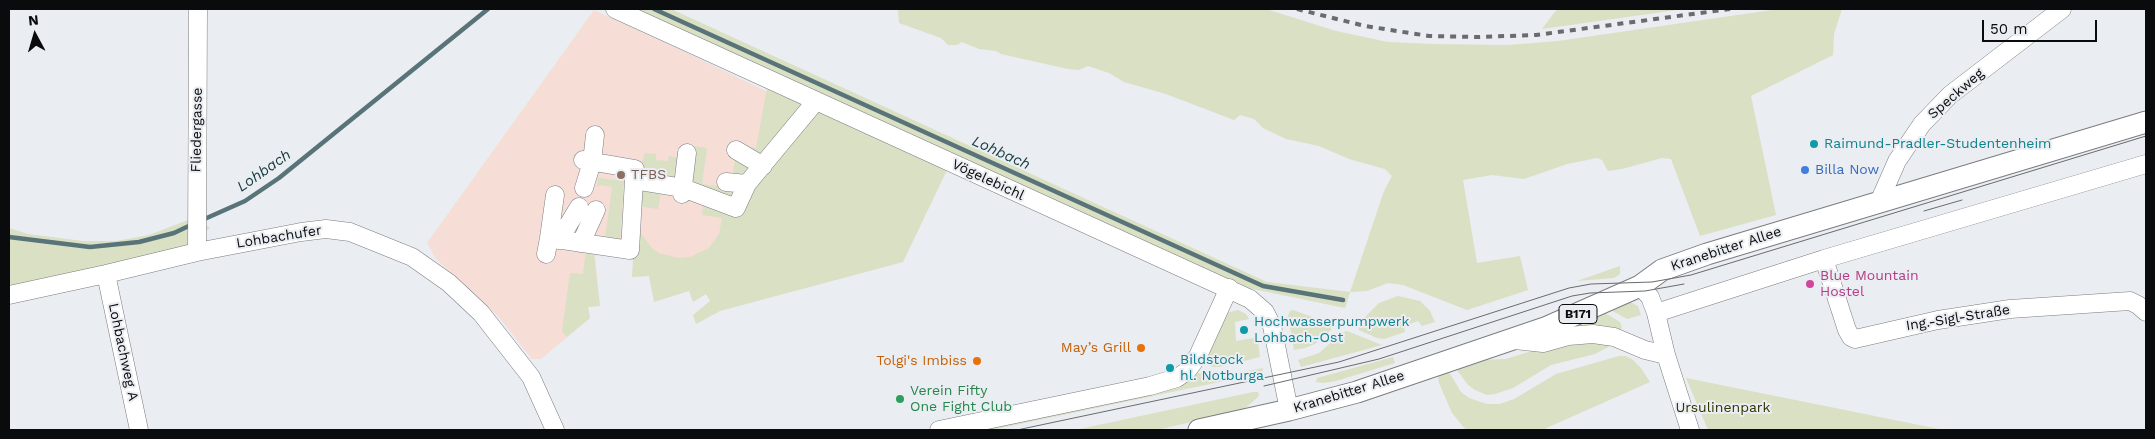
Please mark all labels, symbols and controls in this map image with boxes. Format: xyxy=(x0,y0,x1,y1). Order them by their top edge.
north arrow xyxy=(10,10,60,60)
scale bar xyxy=(1985,10,2100,42)
text: N xyxy=(27,12,39,29)
text: 50 m xyxy=(1990,20,2027,38)
street label: Speckweg xyxy=(1925,65,1987,123)
street label: Fliedergasse xyxy=(188,87,206,173)
water label: Lohbach xyxy=(969,132,1033,174)
place label: Raimund-Pradler-Studentenheim xyxy=(1824,136,2051,152)
marker: Raimund-Pradler-Studentenheim xyxy=(1808,138,1820,150)
water label: Lohbach xyxy=(233,146,295,196)
street label: Vögelebichl xyxy=(949,156,1027,204)
place label: Billa Now xyxy=(1815,162,1879,178)
marker: Billa Now xyxy=(1799,164,1811,176)
place label: TFBS xyxy=(631,167,666,183)
marker: TFBS xyxy=(615,169,627,181)
street label: Lohbachufer xyxy=(235,222,323,252)
street label: Kranebitter Allee xyxy=(1669,223,1783,275)
place label: Blue Mountain Hostel xyxy=(1820,268,1919,300)
marker: Blue Mountain Hostel xyxy=(1804,278,1816,290)
street label: Ing.-Sigl-Straße xyxy=(1905,301,2011,335)
street label: Lohbachweg A xyxy=(104,302,142,402)
road number: B171 xyxy=(1559,304,1597,324)
place label: Hochwasserpumpwerk Lohbach-Ost xyxy=(1254,314,1409,347)
marker: Hochwasserpumpwerk Lohbach-Ost xyxy=(1238,324,1250,336)
place label: May’s Grill xyxy=(1061,340,1131,356)
marker: May’s Grill xyxy=(1135,342,1147,354)
place label: Bildstock hl. Notburga xyxy=(1180,352,1264,384)
place label: Tolgi's Imbiss xyxy=(876,353,967,369)
marker: Tolgi's Imbiss xyxy=(971,355,983,367)
marker: Bildstock hl. Notburga xyxy=(1164,362,1176,374)
street label: Kranebitter Allee xyxy=(1291,367,1407,417)
place label: Verein Fifty One Fight Club xyxy=(910,383,1012,416)
marker: Verein Fifty One Fight Club xyxy=(894,393,906,405)
park label: Ursulinenpark xyxy=(1675,400,1771,416)

